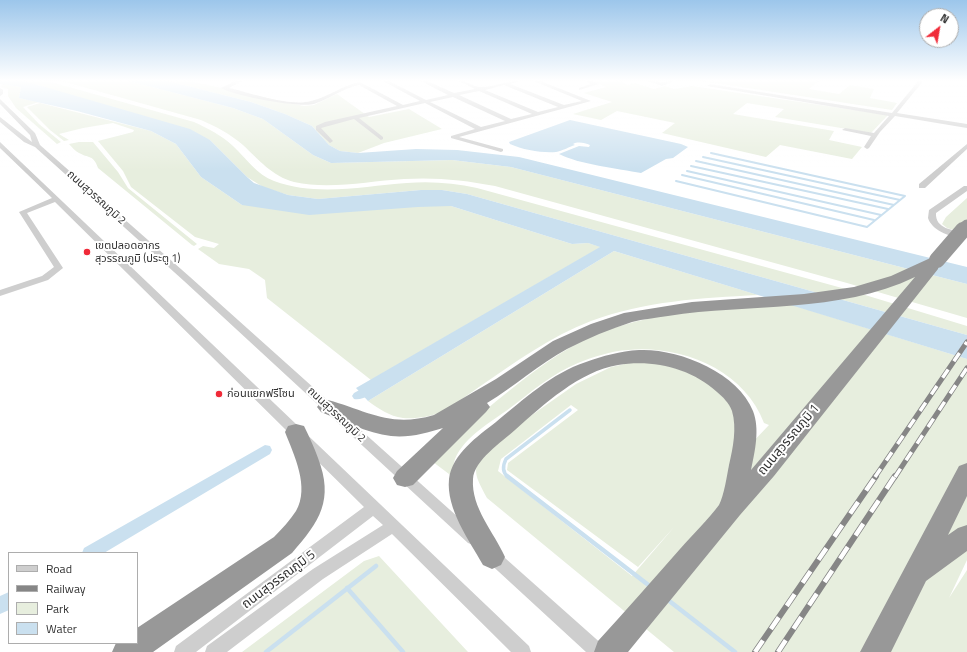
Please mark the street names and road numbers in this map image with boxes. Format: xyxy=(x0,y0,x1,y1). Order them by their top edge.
street label: ถนนสุวรรณภูมิ 2 xyxy=(64,168,128,228)
street label: ถนนสุวรรณภูมิ 2 xyxy=(304,385,368,445)
street label: ถนนสุวรรณภูมิ 1 xyxy=(755,401,823,479)
street label: ถนนสุวรรณภูมิ 5 xyxy=(239,547,319,613)

